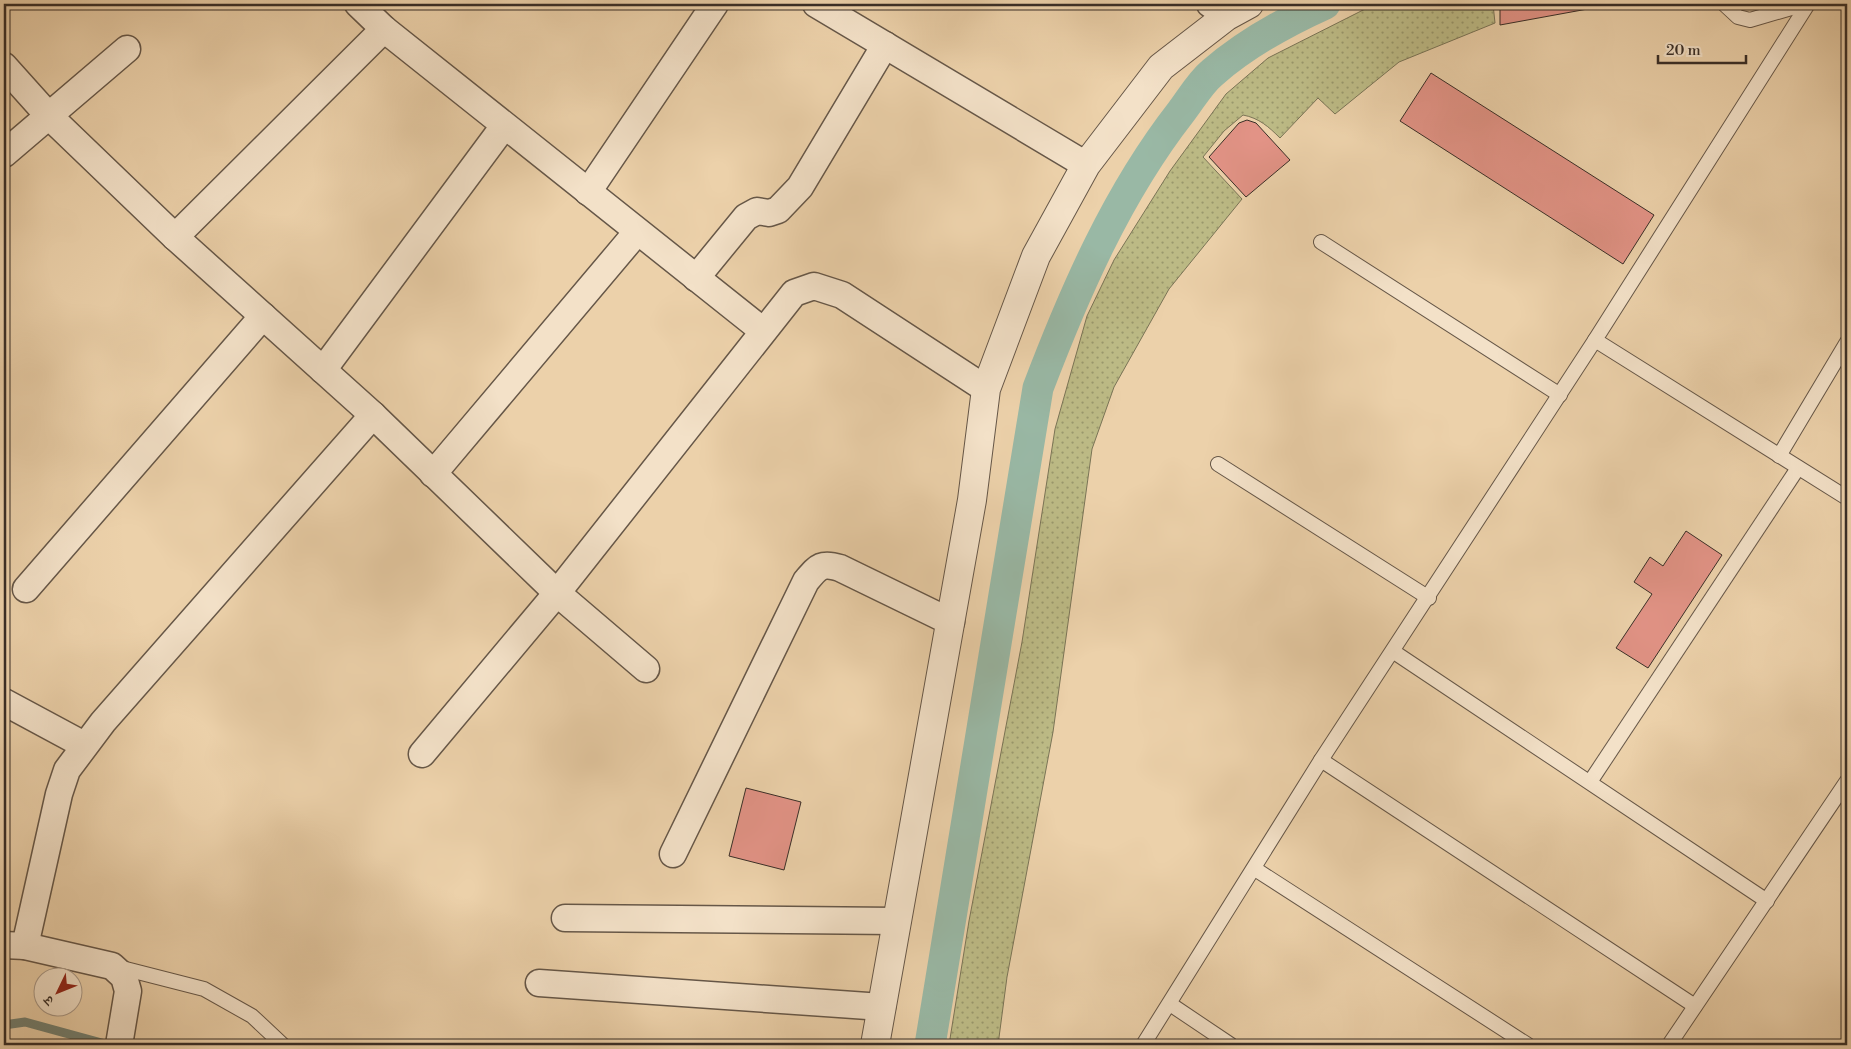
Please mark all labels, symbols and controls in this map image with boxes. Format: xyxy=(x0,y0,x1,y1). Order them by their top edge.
scale bar xyxy=(1658,32,1746,64)
text: 20 m xyxy=(1666,41,1701,60)
north arrow xyxy=(32,966,82,1016)
text: उ xyxy=(40,991,59,1010)

